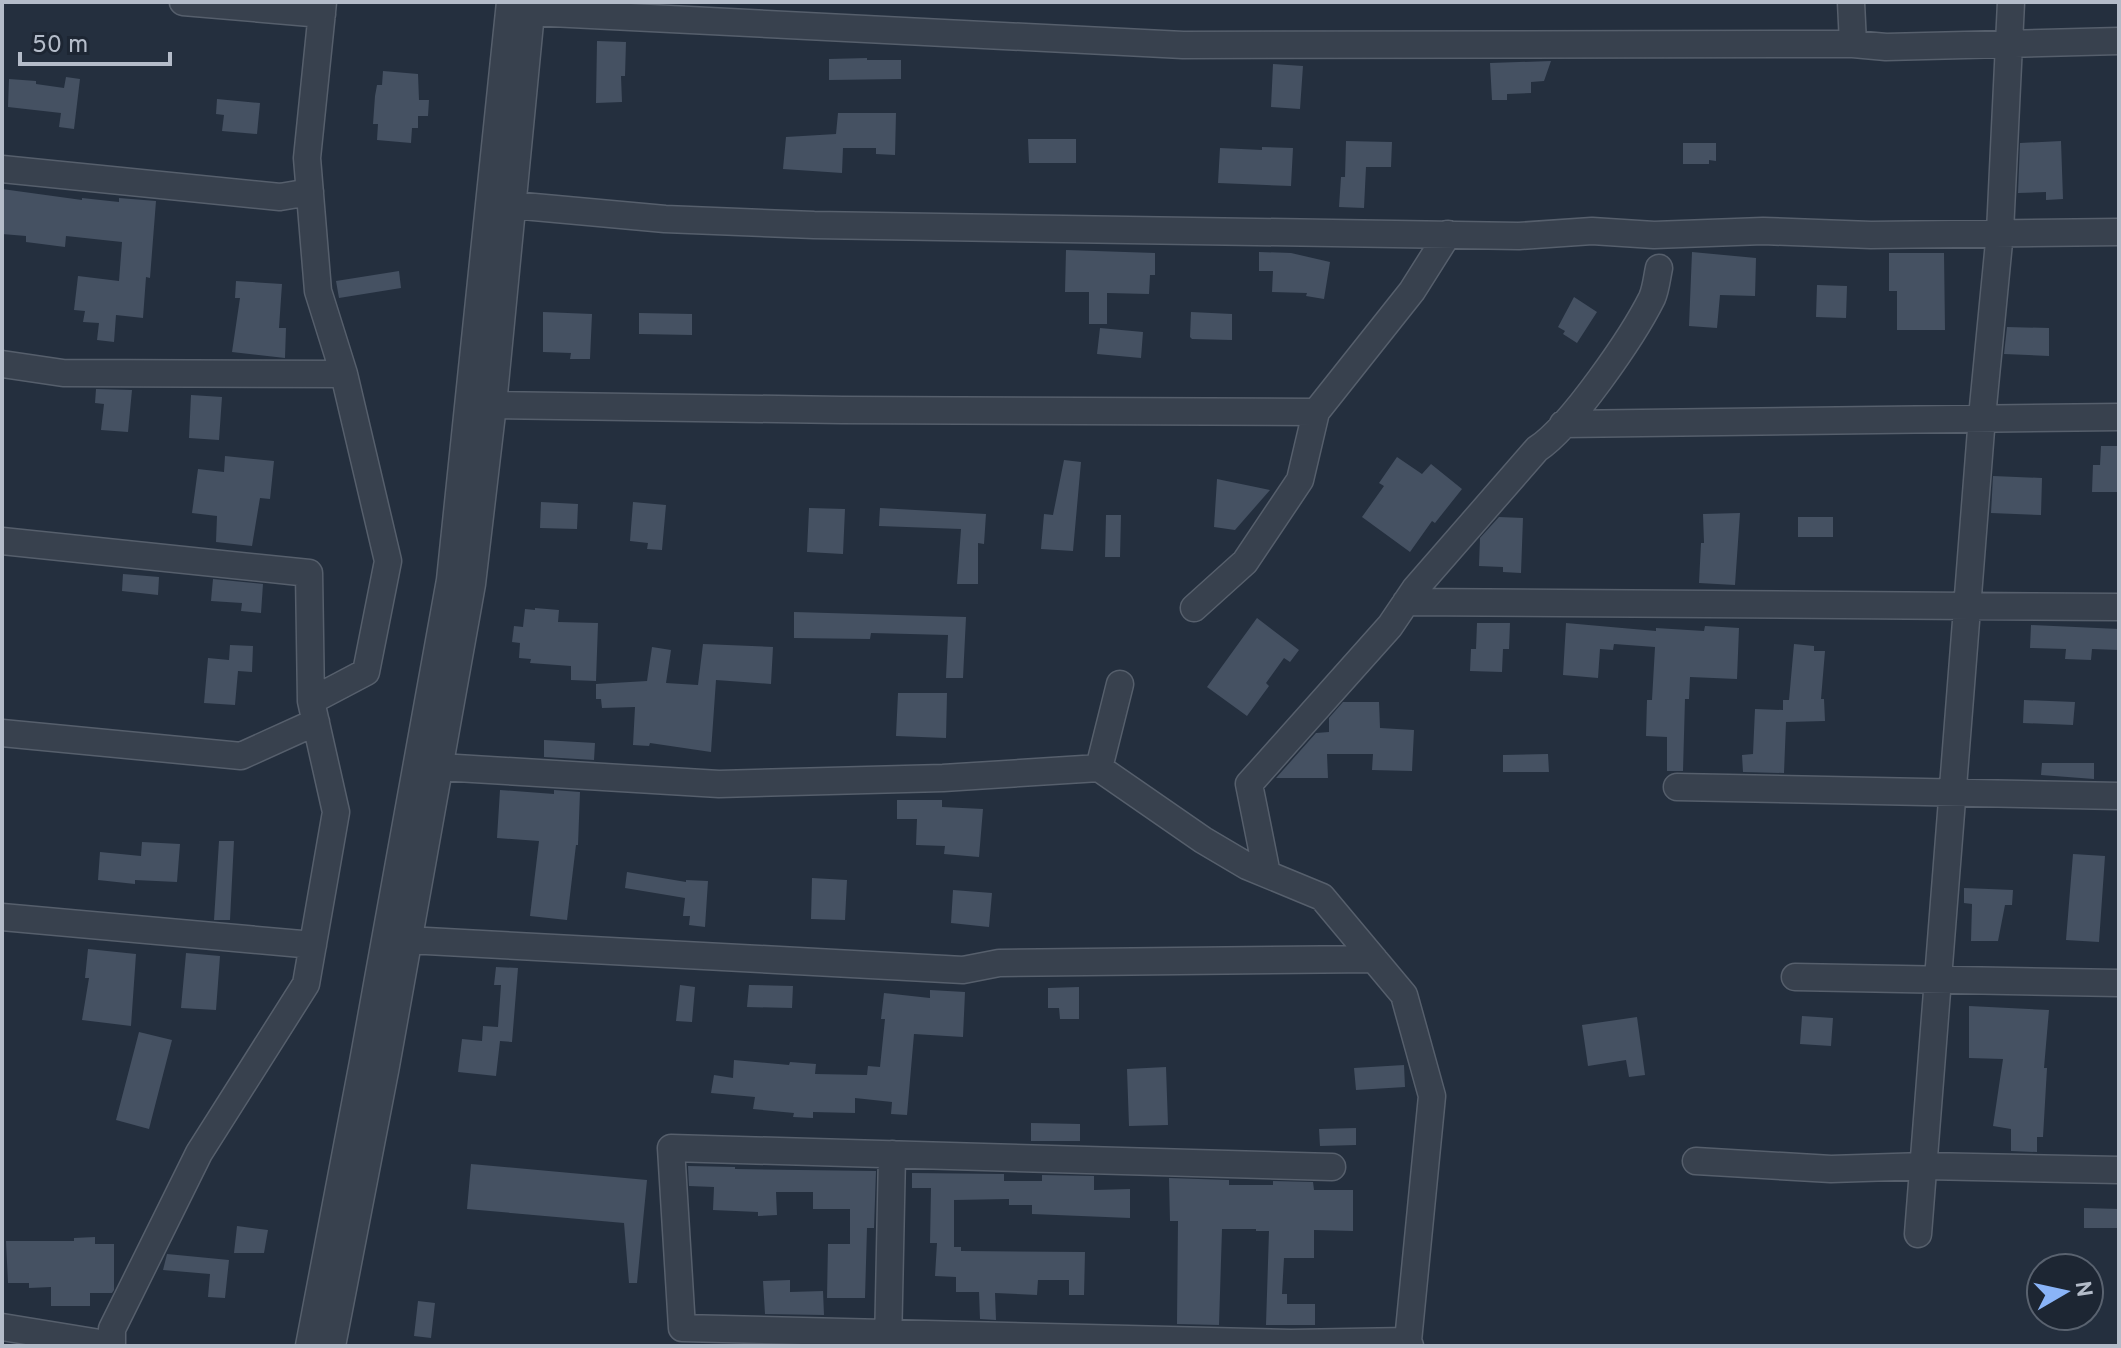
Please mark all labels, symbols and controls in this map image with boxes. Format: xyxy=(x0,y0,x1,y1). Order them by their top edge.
scale bar xyxy=(20,16,170,66)
text: 50 m xyxy=(32,31,88,61)
north arrow xyxy=(2025,1252,2105,1332)
text: N xyxy=(2068,1279,2097,1299)

